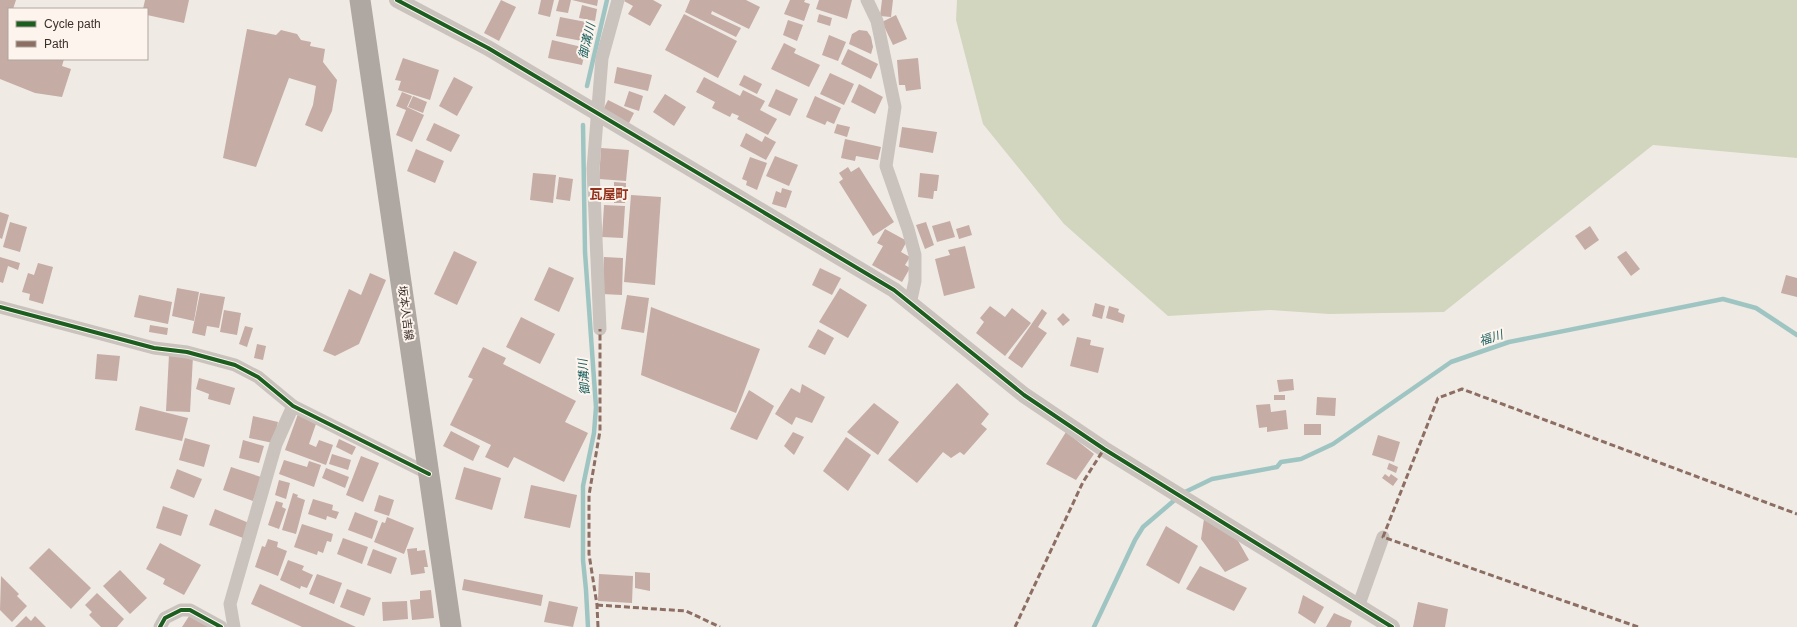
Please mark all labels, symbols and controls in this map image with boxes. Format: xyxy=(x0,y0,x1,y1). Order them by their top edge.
legend xyxy=(8,8,148,60)
text: Cycle path xyxy=(44,17,101,31)
water label: 御溝川 xyxy=(576,20,598,60)
text: Path xyxy=(44,37,69,51)
district label: 瓦屋町 xyxy=(589,187,629,202)
street label: 坂本人吉線 xyxy=(396,285,416,341)
water label: 福川 xyxy=(1477,327,1506,348)
water label: 御溝川 xyxy=(576,357,592,395)

